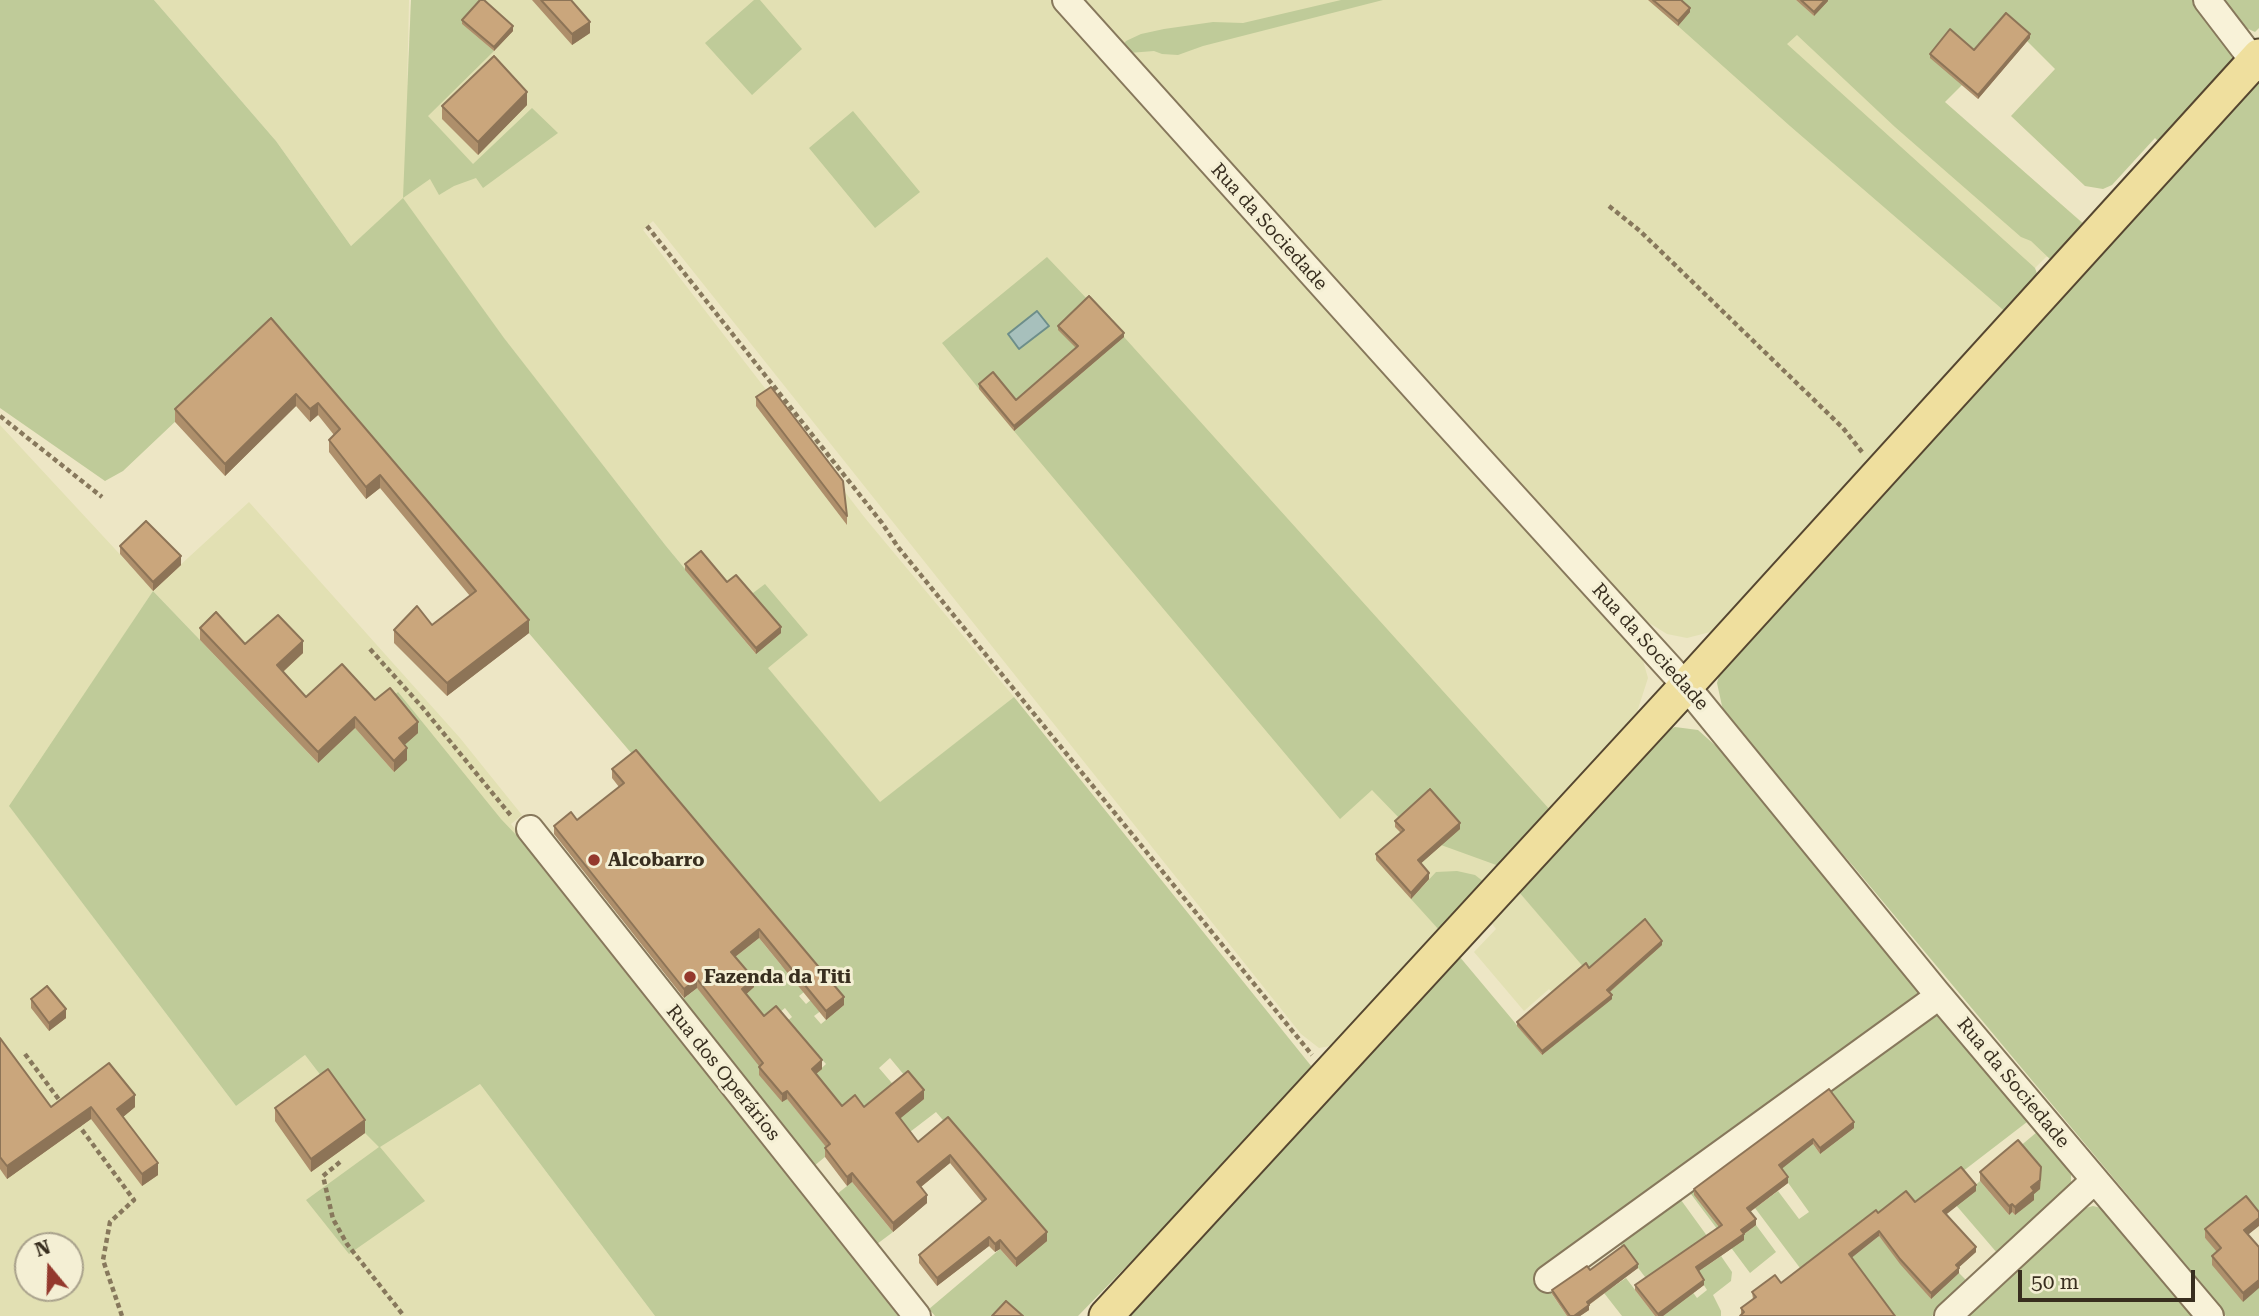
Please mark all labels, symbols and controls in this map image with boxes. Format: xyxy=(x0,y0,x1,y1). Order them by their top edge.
street label: Rua da Sociedade xyxy=(1206,159,1332,295)
street label: Rua da Sociedade xyxy=(1587,579,1713,715)
place label: Alcobarro xyxy=(608,849,704,871)
marker: Alcobarro xyxy=(586,852,602,868)
place label: Fazenda da Titi xyxy=(704,966,851,988)
marker: Fazenda da Titi xyxy=(682,969,698,985)
street label: Rua dos Operários xyxy=(661,1001,785,1145)
street label: Rua da Sociedade xyxy=(1952,1013,2074,1153)
north arrow xyxy=(14,1232,84,1302)
text: N xyxy=(32,1235,53,1262)
scale bar xyxy=(2021,1256,2198,1300)
text: 50 m xyxy=(2031,1270,2079,1294)

